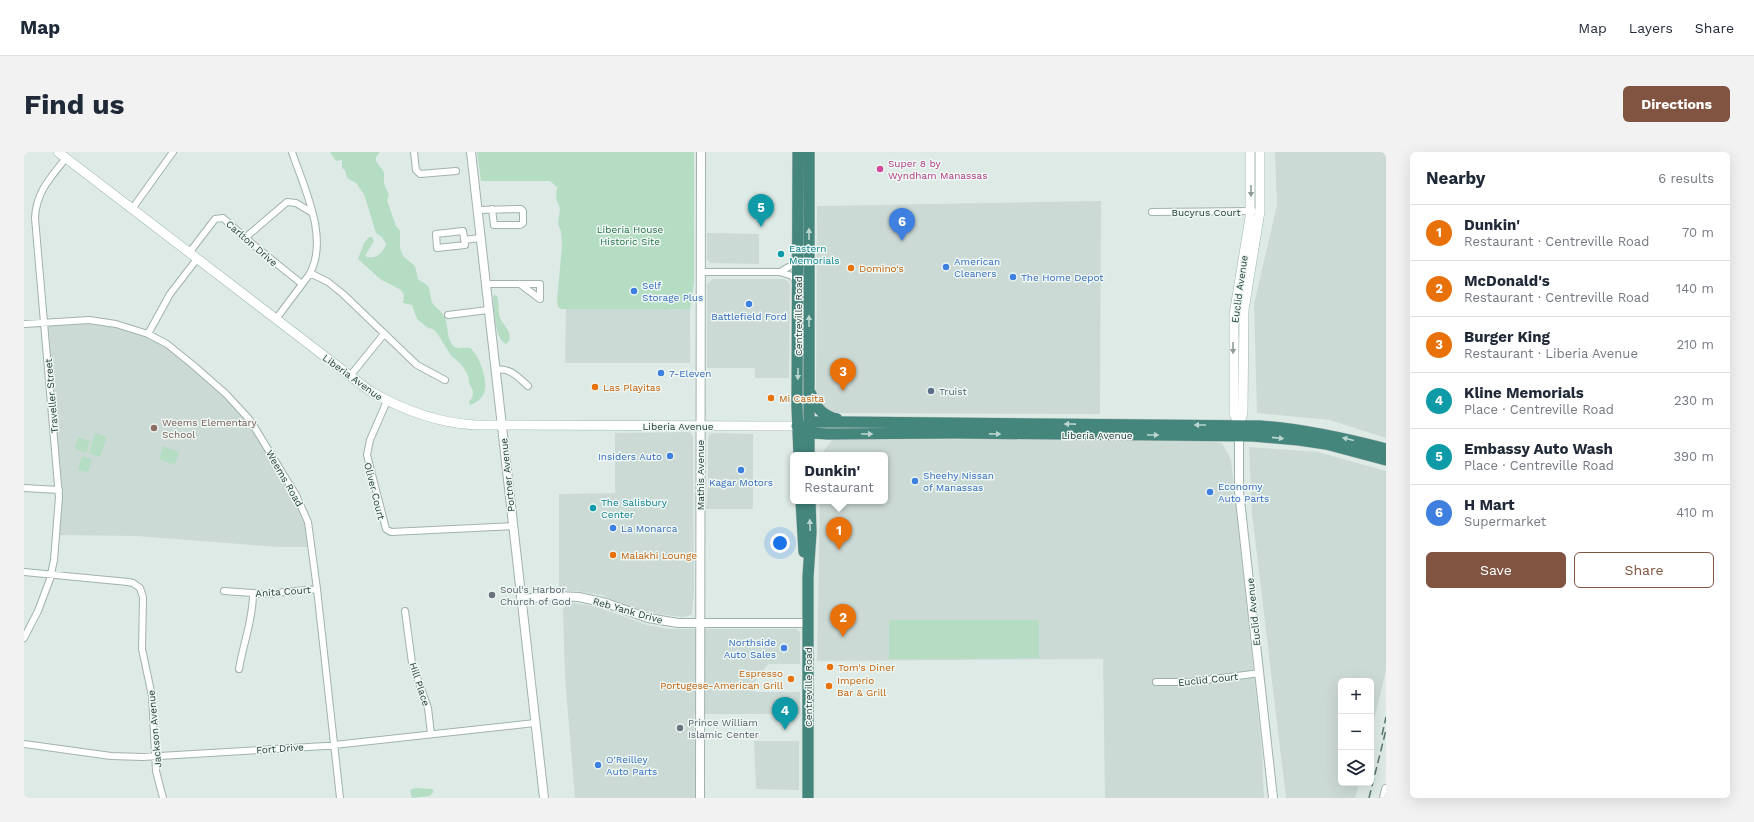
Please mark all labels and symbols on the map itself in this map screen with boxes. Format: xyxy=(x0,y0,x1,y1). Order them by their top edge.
place label: Super 8 by Wyndham Manassas xyxy=(888,158,987,181)
marker: Super 8 by Wyndham Manassas xyxy=(875,164,885,174)
one-way arrow xyxy=(1248,185,1254,198)
pin: 5 xyxy=(748,194,774,227)
street label: Bucyrus Court xyxy=(1171,207,1241,218)
pin: 6 xyxy=(889,208,915,241)
street label: Carlton Drive xyxy=(224,218,280,269)
park label: Liberia House Historic Site xyxy=(597,224,664,247)
one-way arrow xyxy=(806,227,812,240)
place label: Eastern Memorials xyxy=(789,243,840,266)
marker: Eastern Memorials xyxy=(776,249,786,259)
street label: Euclid Avenue xyxy=(1229,254,1250,324)
place label: American Cleaners xyxy=(954,256,1000,279)
marker: American Cleaners xyxy=(941,262,951,272)
marker: Domino's xyxy=(846,263,856,273)
place label: Domino's xyxy=(859,263,904,274)
marker: The Home Depot xyxy=(1008,272,1018,282)
place label: The Home Depot xyxy=(1021,272,1104,283)
street label: Centreville Road xyxy=(793,276,804,356)
place label: Self Storage Plus xyxy=(642,280,703,303)
marker: Self Storage Plus xyxy=(629,286,639,296)
marker: Battlefield Ford xyxy=(744,299,754,309)
place label: Battlefield Ford xyxy=(711,311,787,322)
one-way arrow xyxy=(806,314,812,327)
one-way arrow xyxy=(1230,342,1236,355)
street label: Liberia Avenue xyxy=(321,352,385,403)
street label: Traveller Street xyxy=(43,357,60,434)
pin: 3 xyxy=(830,358,856,391)
marker: 7-Eleven xyxy=(656,368,666,378)
place label: 7-Eleven xyxy=(669,368,711,379)
one-way arrow xyxy=(795,368,801,381)
marker: Las Playitas xyxy=(590,382,600,392)
place label: Las Playitas xyxy=(603,382,661,393)
marker: Truist xyxy=(926,386,936,396)
place label: Truist xyxy=(939,386,968,397)
marker: Mi Casita xyxy=(766,393,776,403)
place label: Mi Casita xyxy=(779,393,824,404)
place label: Weems Elementary School xyxy=(162,417,258,440)
street label: Liberia Avenue xyxy=(642,421,714,432)
one-way arrow xyxy=(1063,421,1076,427)
one-way arrow xyxy=(1193,422,1206,428)
marker: Weems Elementary School xyxy=(149,423,159,433)
street label: Liberia Avenue xyxy=(1061,430,1133,441)
one-way arrow xyxy=(861,431,874,437)
one-way arrow xyxy=(989,431,1002,437)
one-way arrow xyxy=(1147,432,1160,438)
one-way arrow xyxy=(1272,434,1284,441)
one-way arrow xyxy=(1342,436,1354,442)
street label: Portner Avenue xyxy=(498,437,517,512)
street label: Mathis Avenue xyxy=(695,439,706,510)
street label: Weems Road xyxy=(264,448,305,508)
place label: Insiders Auto xyxy=(598,451,662,462)
marker: Insiders Auto xyxy=(665,451,675,461)
street label: Oliver Court xyxy=(362,461,387,522)
marker: Kagar Motors xyxy=(736,465,746,475)
place label: Sheehy Nissan of Manassas xyxy=(923,470,994,493)
marker: Sheehy Nissan of Manassas xyxy=(910,476,920,486)
place label: Kagar Motors xyxy=(709,477,773,488)
place label: Economy Auto Parts xyxy=(1218,481,1269,504)
marker: Economy Auto Parts xyxy=(1205,487,1215,497)
place label: The Salisbury Center xyxy=(601,497,668,520)
marker: The Salisbury Center xyxy=(588,503,598,513)
pin: 1 xyxy=(826,517,852,550)
one-way arrow xyxy=(807,519,814,531)
marker: La Monarca xyxy=(608,523,618,533)
place label: La Monarca xyxy=(621,523,678,534)
your location xyxy=(770,533,790,553)
marker: Malakhi Lounge xyxy=(608,550,618,560)
place label: Malakhi Lounge xyxy=(621,550,697,561)
street label: Euclid Avenue xyxy=(1244,577,1263,647)
street label: Anita Court xyxy=(255,584,312,599)
place label: Soul's Harbor Church of God xyxy=(500,584,571,607)
marker: Soul's Harbor Church of God xyxy=(487,590,497,600)
street label: Reb Yank Drive xyxy=(592,595,664,626)
pin: 2 xyxy=(830,604,856,637)
place label: Northside Auto Sales xyxy=(724,637,776,660)
marker: Northside Auto Sales xyxy=(779,643,789,653)
street label: Centreville Road xyxy=(803,647,814,727)
street label: Hill Place xyxy=(407,661,432,708)
marker: Tom's Diner xyxy=(825,662,835,672)
place label: Tom's Diner xyxy=(838,662,895,673)
place label: Espresso Portugese-American Grill xyxy=(660,668,783,691)
street label: Euclid Court xyxy=(1177,671,1239,688)
marker: Espresso Portugese-American Grill xyxy=(786,674,796,684)
place label: Imperio Bar & Grill xyxy=(837,675,886,698)
marker: Imperio Bar & Grill xyxy=(824,681,834,691)
street label: Jackson Avenue xyxy=(146,689,163,768)
pin: 4 xyxy=(772,697,798,730)
place label: Prince William Islamic Center xyxy=(688,717,759,740)
marker: Prince William Islamic Center xyxy=(675,723,685,733)
street label: Fort Drive xyxy=(256,741,304,756)
place label: O'Reilley Auto Parts xyxy=(606,754,657,777)
marker: O'Reilley Auto Parts xyxy=(593,760,603,770)

